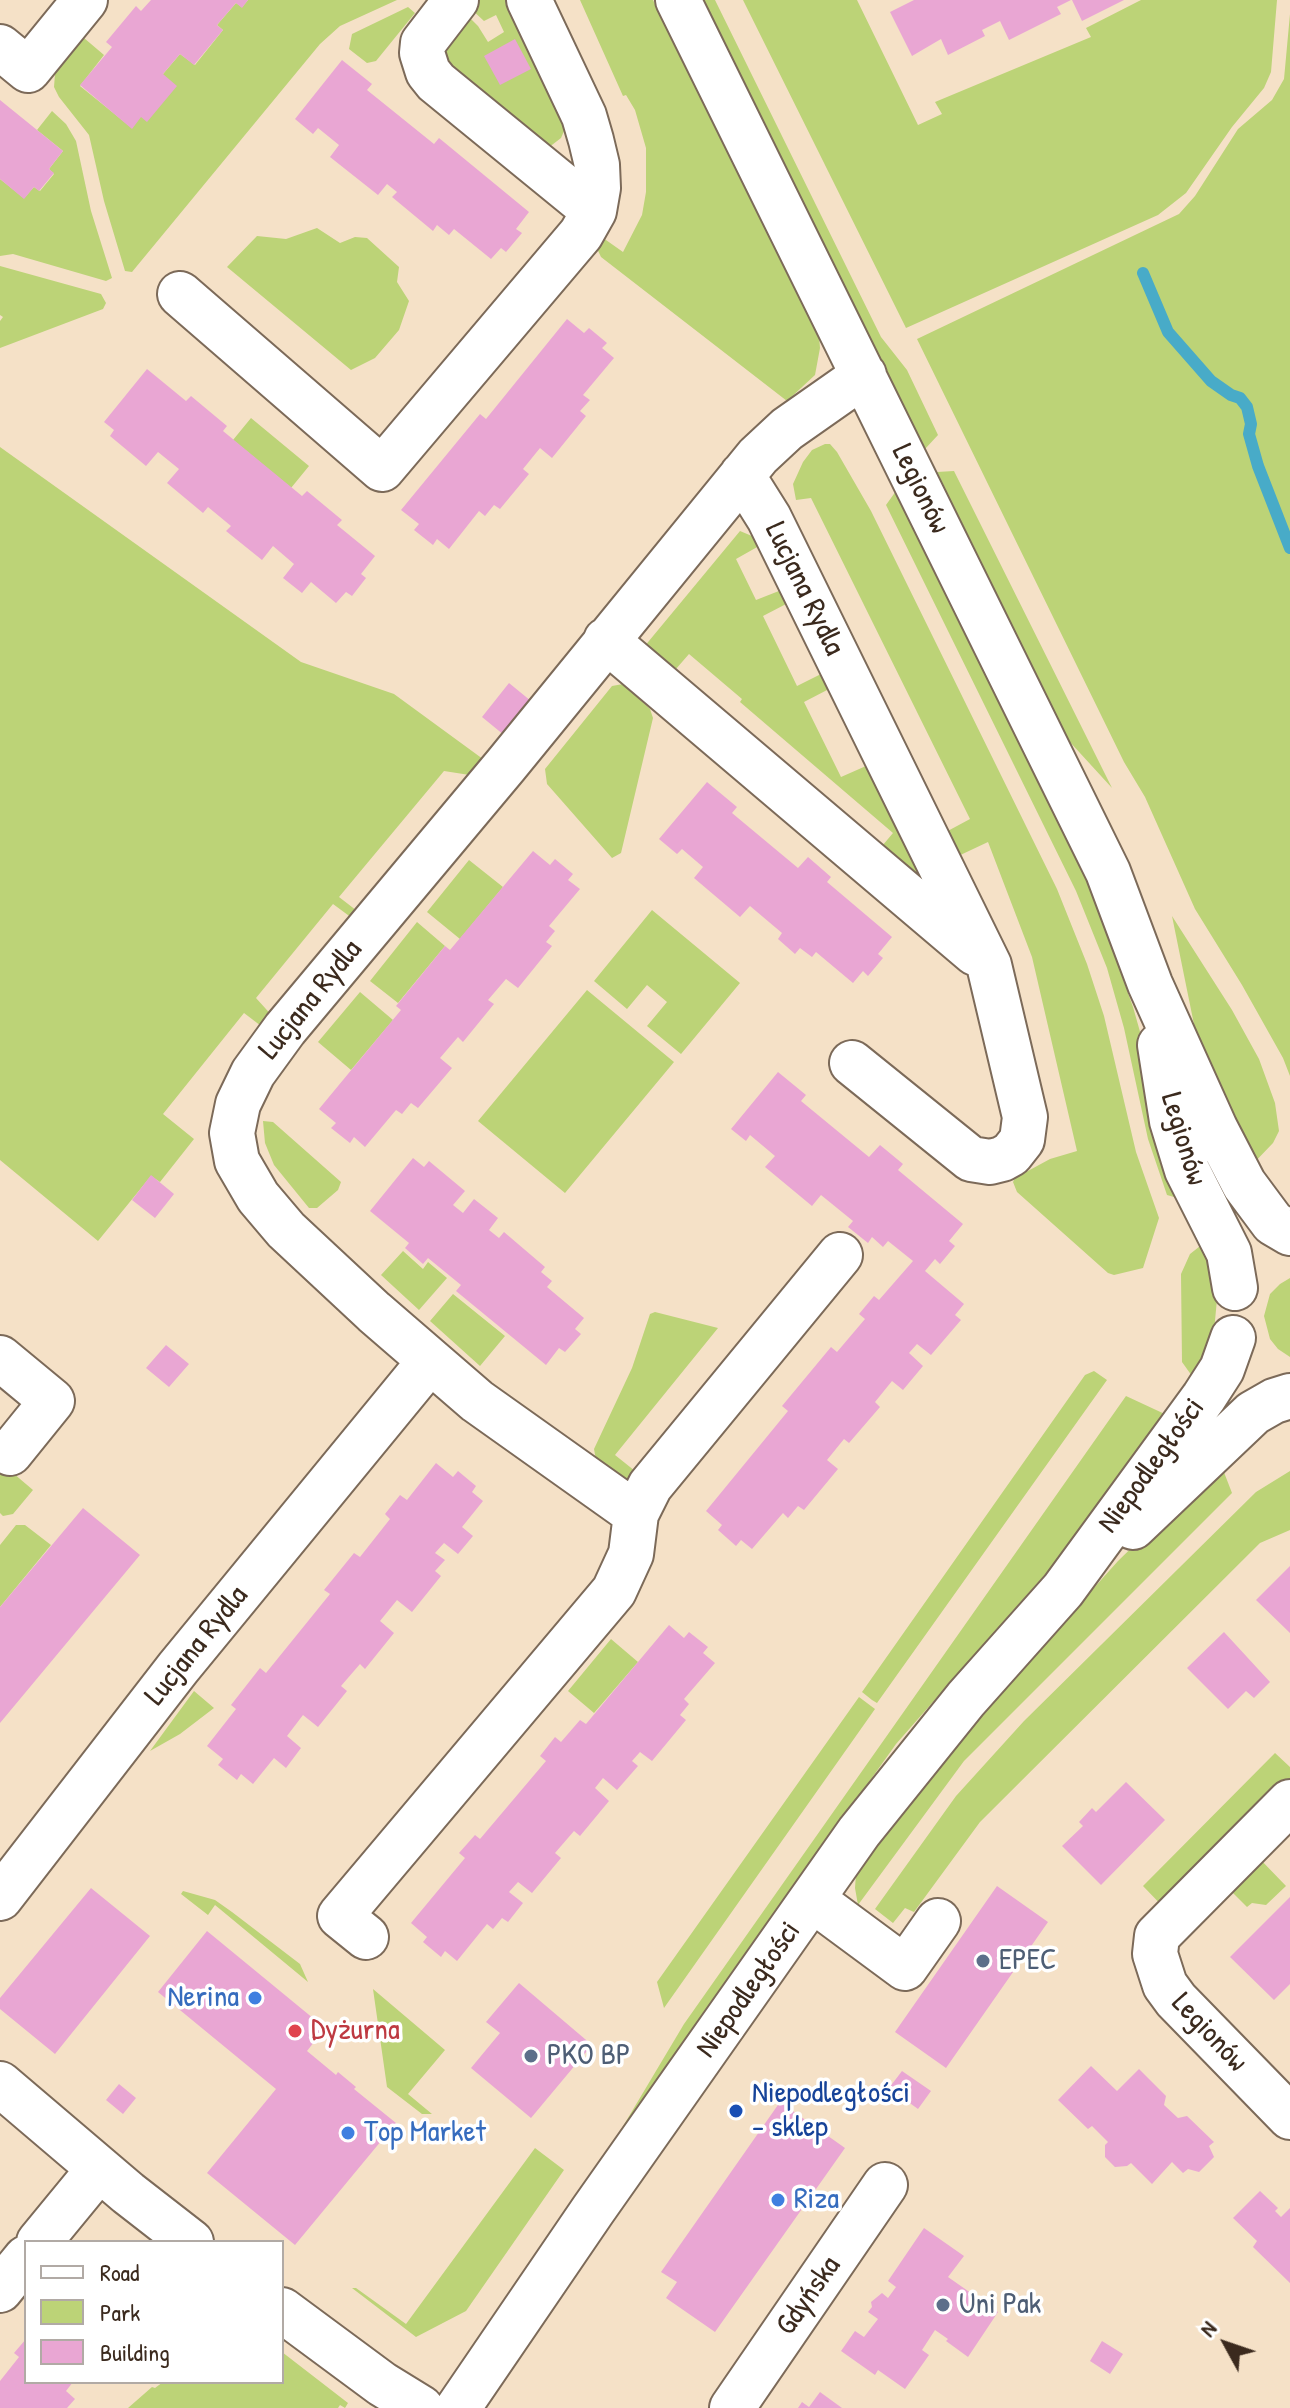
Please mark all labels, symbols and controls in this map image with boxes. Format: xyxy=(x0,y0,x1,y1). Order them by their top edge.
street label: Legionów xyxy=(883,439,957,539)
street label: Lucjana Rydla xyxy=(756,517,852,661)
street label: Lucjana Rydla xyxy=(252,933,370,1067)
street label: Legionów xyxy=(1152,1088,1214,1190)
street label: Niepodległości xyxy=(1091,1392,1213,1540)
street label: Lucjana Rydla xyxy=(138,1579,256,1713)
street label: Niepodległości xyxy=(689,1915,809,2065)
place label: EPEC xyxy=(999,1943,1056,1979)
marker: EPEC xyxy=(974,1952,992,1970)
place label: Nerina xyxy=(168,1980,239,2016)
street label: Legionów xyxy=(1164,1986,1254,2080)
marker: Nerina xyxy=(246,1989,264,2007)
place label: Dyżurna xyxy=(311,2013,400,2049)
marker: Dyżurna xyxy=(286,2022,304,2040)
place label: PKO BP xyxy=(547,2038,630,2074)
marker: PKO BP xyxy=(522,2047,540,2065)
place label: Niepodległości - sklep xyxy=(752,2076,910,2146)
marker: Niepodległości - sklep xyxy=(727,2102,745,2120)
place label: Top Market xyxy=(364,2115,486,2151)
marker: Top Market xyxy=(339,2124,357,2142)
place label: Riza xyxy=(794,2182,839,2218)
marker: Riza xyxy=(769,2191,787,2209)
legend xyxy=(24,2240,284,2384)
street label: Gdyńska xyxy=(769,2250,849,2342)
text: Road xyxy=(100,2256,139,2288)
place label: Uni Pak xyxy=(959,2287,1041,2323)
text: Park xyxy=(100,2296,140,2328)
marker: Uni Pak xyxy=(934,2296,952,2314)
north arrow xyxy=(1186,2304,1266,2384)
text: N xyxy=(1192,2314,1223,2343)
text: Building xyxy=(100,2336,170,2368)

